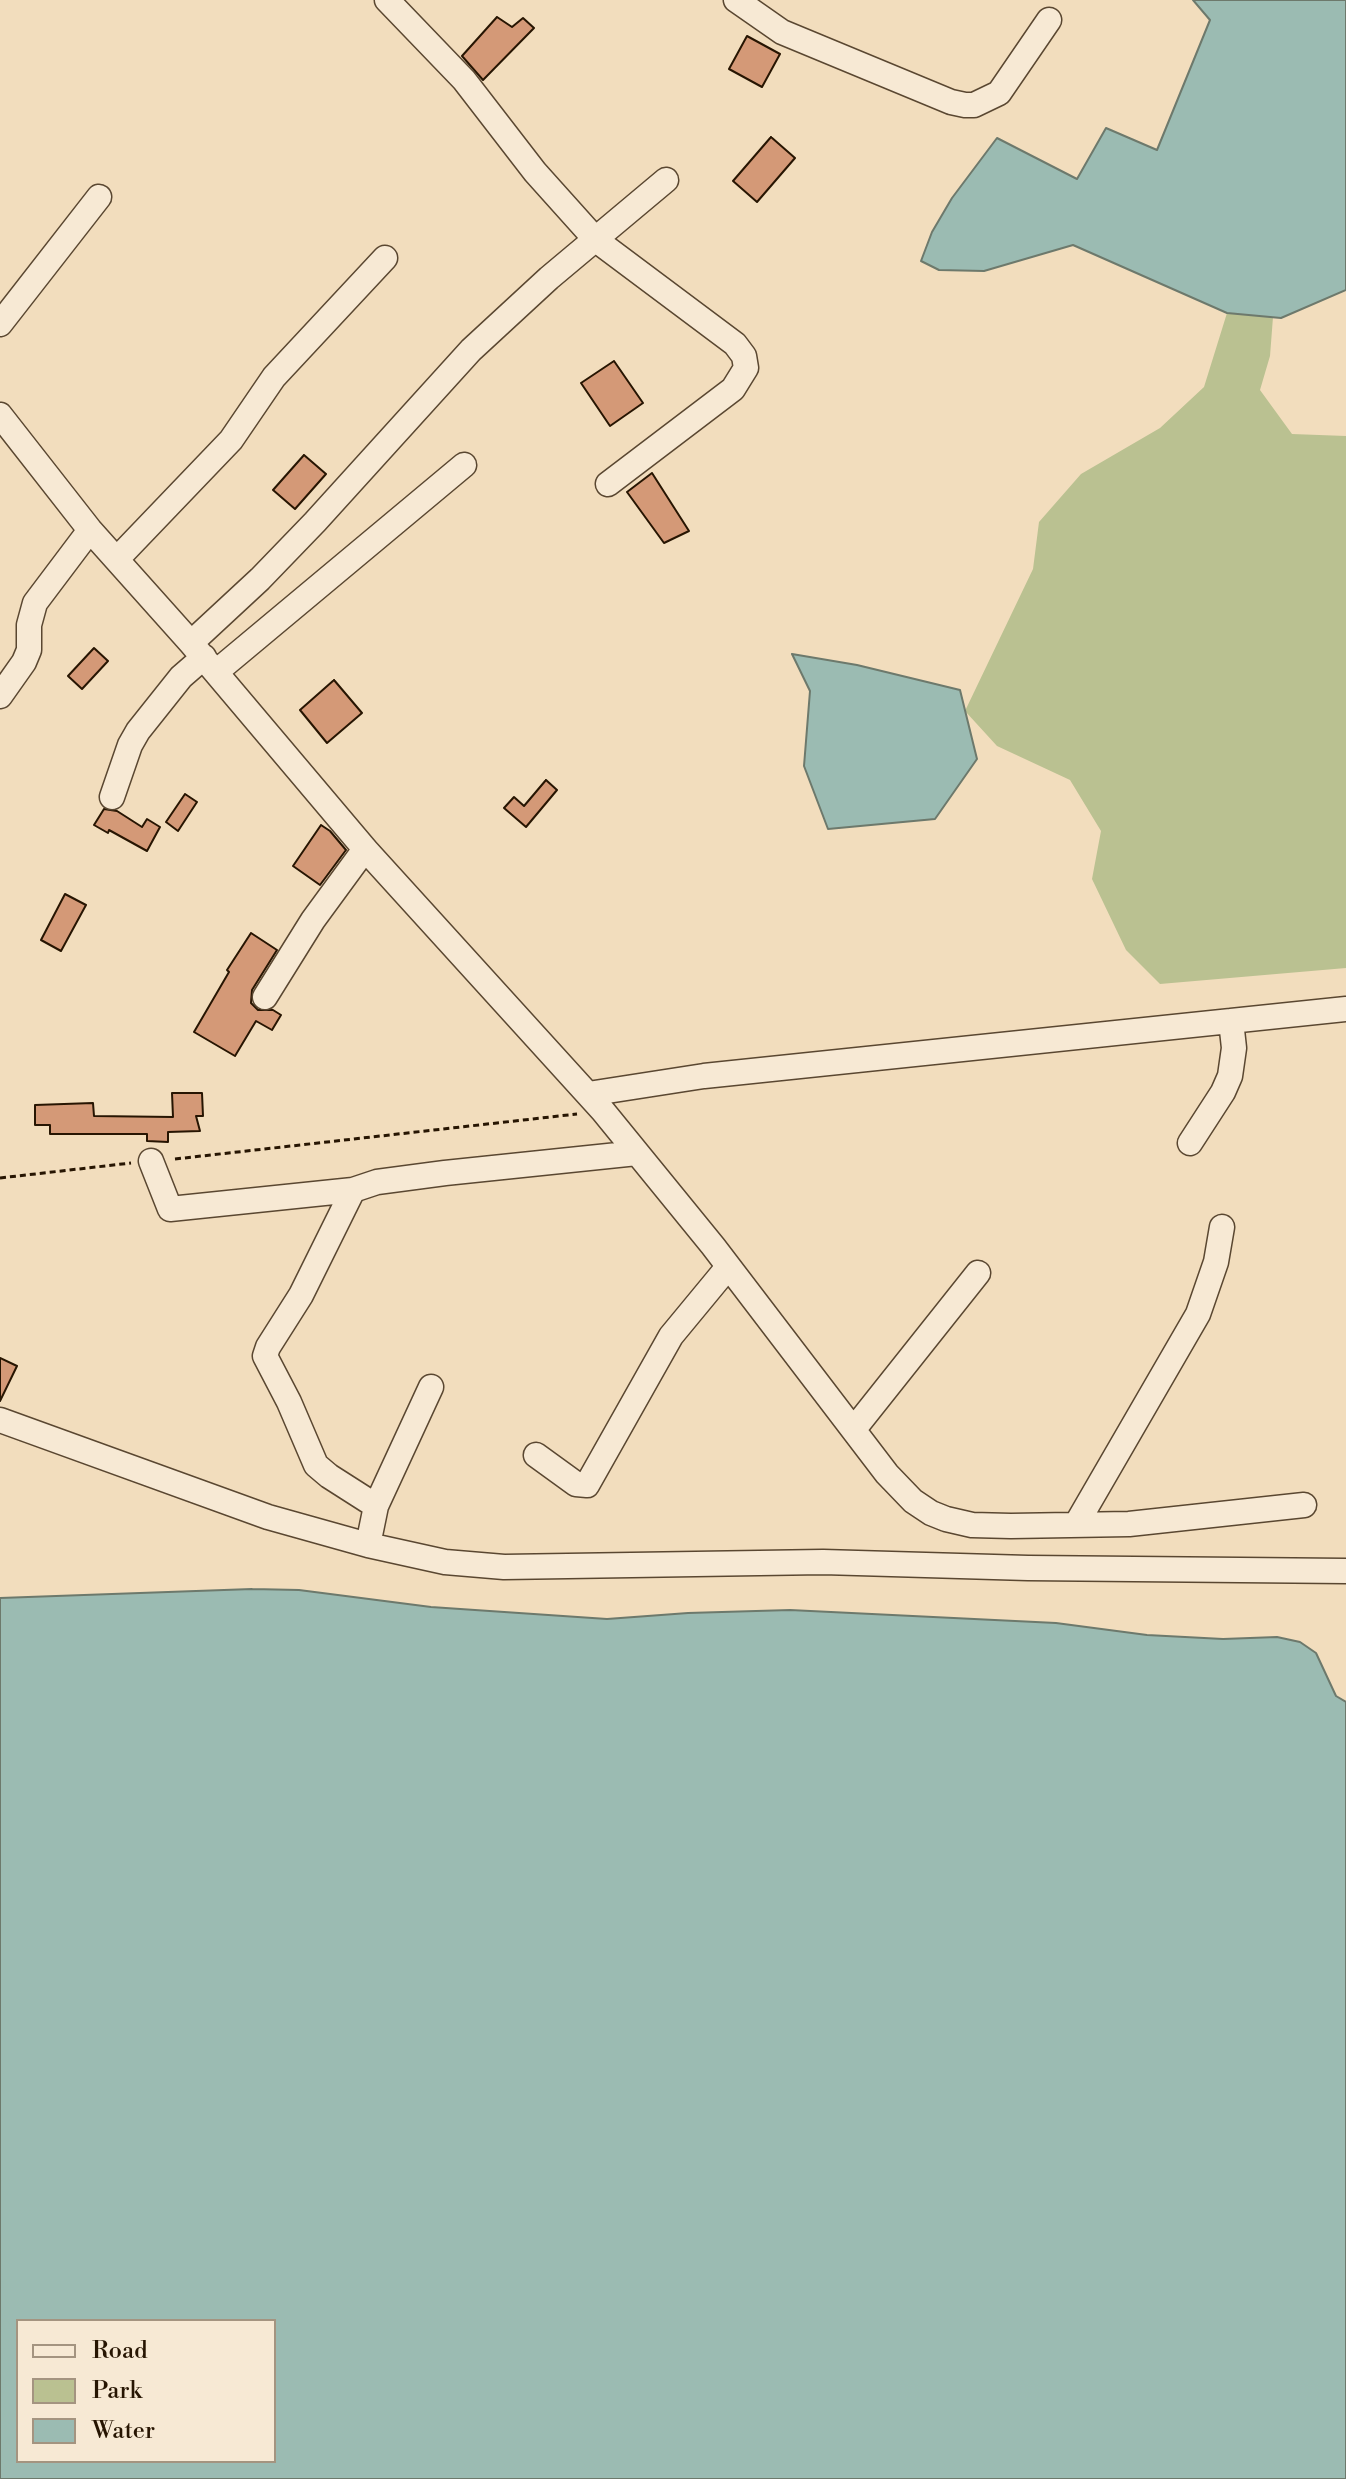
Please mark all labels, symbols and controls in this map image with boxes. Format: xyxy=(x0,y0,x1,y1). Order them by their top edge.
legend xyxy=(16,2319,276,2463)
text: Road xyxy=(92,2336,148,2366)
text: Park xyxy=(92,2376,142,2406)
text: Water xyxy=(92,2416,155,2446)

